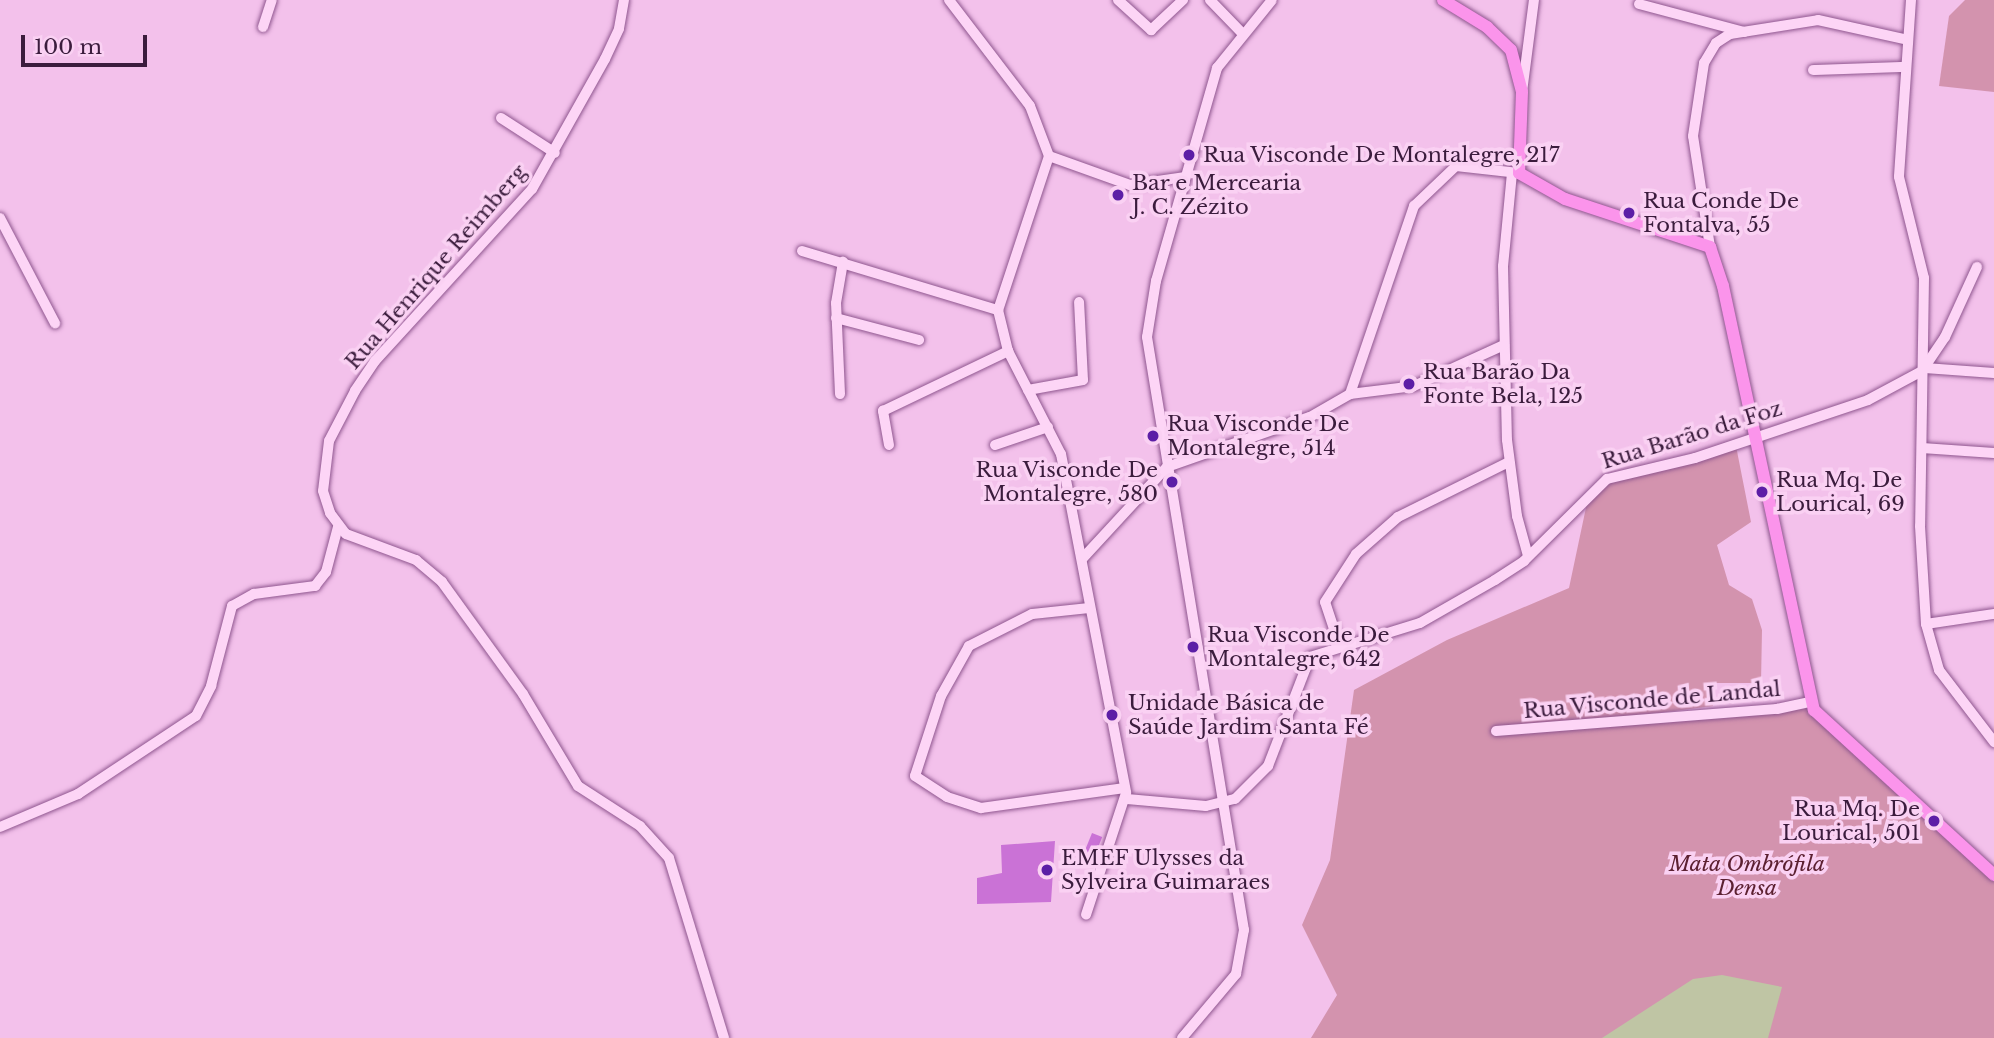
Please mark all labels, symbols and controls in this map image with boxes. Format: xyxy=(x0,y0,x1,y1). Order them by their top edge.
scale bar xyxy=(24,21,150,65)
text: 100 m xyxy=(34,34,102,60)
place label: Rua Visconde De Montalegre, 217 xyxy=(1203,142,1561,168)
marker: Rua Visconde De Montalegre, 217 xyxy=(1181,147,1197,163)
street label: Rua Henrique Reimberg xyxy=(340,159,532,375)
place label: Bar e Mercearia J. C. Zézito xyxy=(1132,170,1302,220)
marker: Bar e Mercearia J. C. Zézito xyxy=(1110,187,1126,203)
place label: Rua Conde De Fontalva, 55 xyxy=(1643,188,1799,238)
marker: Rua Conde De Fontalva, 55 xyxy=(1621,205,1637,221)
place label: Rua Barão Da Fonte Bela, 125 xyxy=(1423,359,1583,409)
marker: Rua Barão Da Fonte Bela, 125 xyxy=(1401,376,1417,392)
street label: Rua Barão da Foz xyxy=(1599,395,1785,475)
place label: Rua Visconde De Montalegre, 514 xyxy=(1167,411,1351,461)
marker: Rua Visconde De Montalegre, 514 xyxy=(1145,428,1161,444)
place label: Rua Visconde De Montalegre, 580 xyxy=(974,457,1158,507)
place label: Rua Mq. De Lourical, 69 xyxy=(1776,467,1905,517)
marker: Rua Visconde De Montalegre, 580 xyxy=(1164,474,1180,490)
marker: Rua Mq. De Lourical, 69 xyxy=(1754,484,1770,500)
place label: Rua Visconde De Montalegre, 642 xyxy=(1207,622,1391,672)
marker: Rua Visconde De Montalegre, 642 xyxy=(1185,639,1201,655)
street label: Rua Visconde de Landal xyxy=(1522,676,1782,724)
place label: Unidade Básica de Saúde Jardim Santa Fé xyxy=(1128,690,1369,740)
marker: Unidade Básica de Saúde Jardim Santa Fé xyxy=(1102,705,1122,725)
place label: Rua Mq. De Lourical, 501 xyxy=(1782,796,1920,846)
marker: Rua Mq. De Lourical, 501 xyxy=(1926,813,1942,829)
place label: EMEF Ulysses da Sylveira Guimaraes xyxy=(1061,845,1270,895)
park label: Mata Ombrófila Densa xyxy=(1669,851,1825,901)
marker: EMEF Ulysses da Sylveira Guimaraes xyxy=(1039,862,1055,878)

